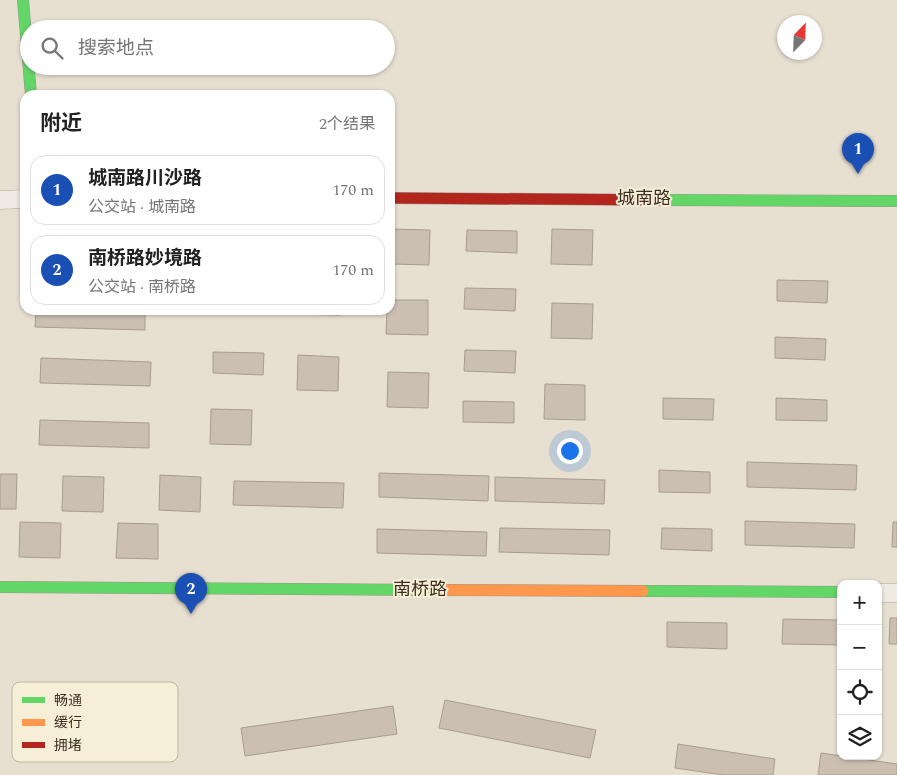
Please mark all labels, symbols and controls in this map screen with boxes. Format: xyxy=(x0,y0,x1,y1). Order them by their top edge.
north arrow xyxy=(777,15,822,60)
search box xyxy=(20,20,395,75)
icon: search xyxy=(38,34,66,62)
text: 搜索地点 xyxy=(78,34,154,63)
text: 附近 xyxy=(40,108,82,140)
text: 2个结果 xyxy=(319,112,375,136)
pin: 1 xyxy=(842,133,874,174)
text: 城南路川沙路 xyxy=(88,164,202,193)
text: 1 xyxy=(53,178,61,202)
text: 170 m xyxy=(332,178,374,202)
street label: 城南路 xyxy=(617,185,671,212)
text: 公交站 · 城南路 xyxy=(88,195,196,219)
text: 南桥路妙境路 xyxy=(88,244,202,273)
text: 2 xyxy=(53,258,61,282)
text: 170 m xyxy=(332,258,374,282)
text: 公交站 · 南桥路 xyxy=(88,275,196,299)
your location xyxy=(557,438,583,464)
pin: 2 xyxy=(175,573,207,614)
street label: 南桥路 xyxy=(393,576,447,603)
map controls xyxy=(837,580,882,760)
button: + xyxy=(837,580,882,625)
button: − xyxy=(837,625,882,670)
button: locate xyxy=(837,670,882,715)
legend xyxy=(12,682,178,762)
text: 畅通 xyxy=(54,690,82,711)
text: 缓行 xyxy=(54,712,82,733)
button: layers xyxy=(837,715,882,760)
text: 拥堵 xyxy=(54,735,82,756)

